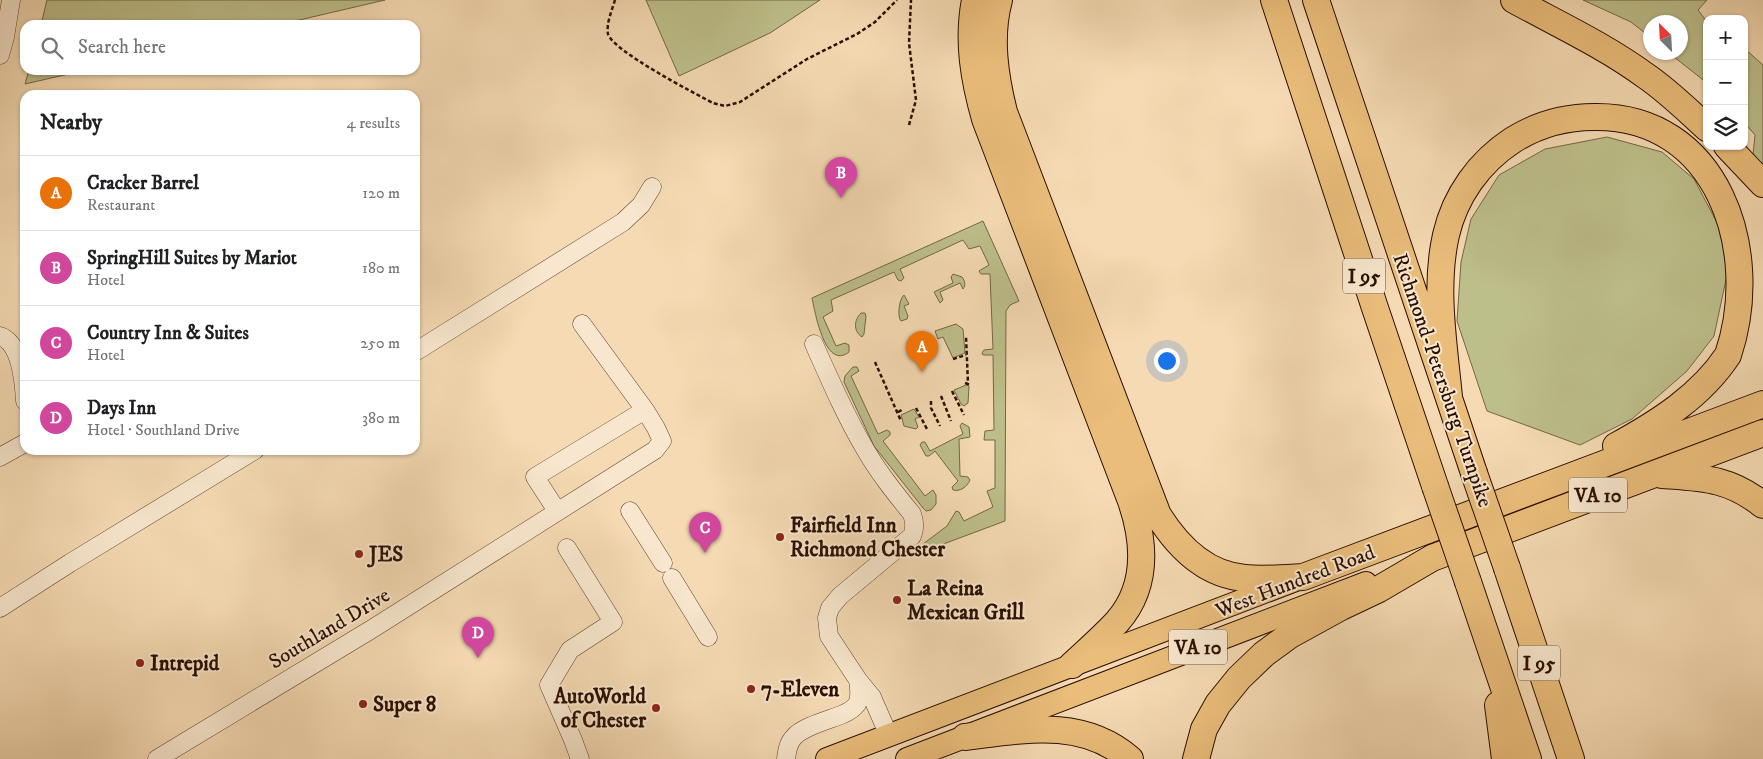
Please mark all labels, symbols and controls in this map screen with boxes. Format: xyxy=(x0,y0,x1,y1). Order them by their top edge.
north arrow xyxy=(1643,15,1688,60)
map controls xyxy=(1703,15,1748,150)
button: + xyxy=(1703,15,1748,60)
search box xyxy=(20,20,420,75)
icon: search xyxy=(38,34,66,62)
text: Search here xyxy=(78,36,166,59)
button: − xyxy=(1703,60,1748,105)
button: layers xyxy=(1703,105,1748,150)
text: Nearby xyxy=(40,110,102,136)
text: 4 results xyxy=(347,113,400,133)
pin: B xyxy=(825,157,857,198)
text: Cracker Barrel xyxy=(87,172,199,195)
text: A xyxy=(51,183,61,203)
text: 120 m xyxy=(362,183,400,203)
text: Restaurant xyxy=(87,195,155,215)
text: SpringHill Suites by Mariot xyxy=(87,247,297,270)
street label: Richmond-Petersburg Turnpike xyxy=(1386,250,1498,511)
text: B xyxy=(51,258,61,278)
text: 180 m xyxy=(362,258,400,278)
road number: I 95 xyxy=(1343,258,1385,294)
text: Hotel xyxy=(87,270,125,290)
text: Country Inn & Suites xyxy=(87,322,249,345)
pin: A xyxy=(906,331,938,372)
text: C xyxy=(51,333,61,353)
text: 250 m xyxy=(360,333,400,353)
text: Hotel xyxy=(87,345,125,365)
your location xyxy=(1154,348,1180,374)
text: Days Inn xyxy=(87,397,156,420)
text: D xyxy=(50,408,62,428)
text: 380 m xyxy=(362,408,400,428)
text: Hotel · Southland Drive xyxy=(87,420,240,440)
road number: VA 10 xyxy=(1569,478,1627,512)
pin: C xyxy=(689,512,721,553)
place label: Fairfield Inn Richmond Chester xyxy=(790,513,946,563)
marker: Fairfield Inn Richmond Chester xyxy=(774,531,786,543)
street label: West Hundred Road xyxy=(1211,539,1379,625)
place label: JES xyxy=(367,542,403,568)
marker: JES xyxy=(353,548,365,560)
place label: La Reina Mexican Grill xyxy=(907,576,1025,626)
street label: Southland Drive xyxy=(264,582,395,675)
marker: La Reina Mexican Grill xyxy=(891,594,903,606)
pin: D xyxy=(462,617,494,658)
road number: VA 10 xyxy=(1169,630,1227,664)
road number: I 95 xyxy=(1518,646,1560,680)
place label: Intrepid xyxy=(150,651,220,677)
marker: Intrepid xyxy=(134,657,146,669)
place label: 7-Eleven xyxy=(761,677,840,703)
marker: 7-Eleven xyxy=(745,683,757,695)
place label: AutoWorld of Chester xyxy=(553,684,647,734)
place label: Super 8 xyxy=(373,692,437,718)
marker: Super 8 xyxy=(357,698,369,710)
marker: AutoWorld of Chester xyxy=(650,702,662,714)

